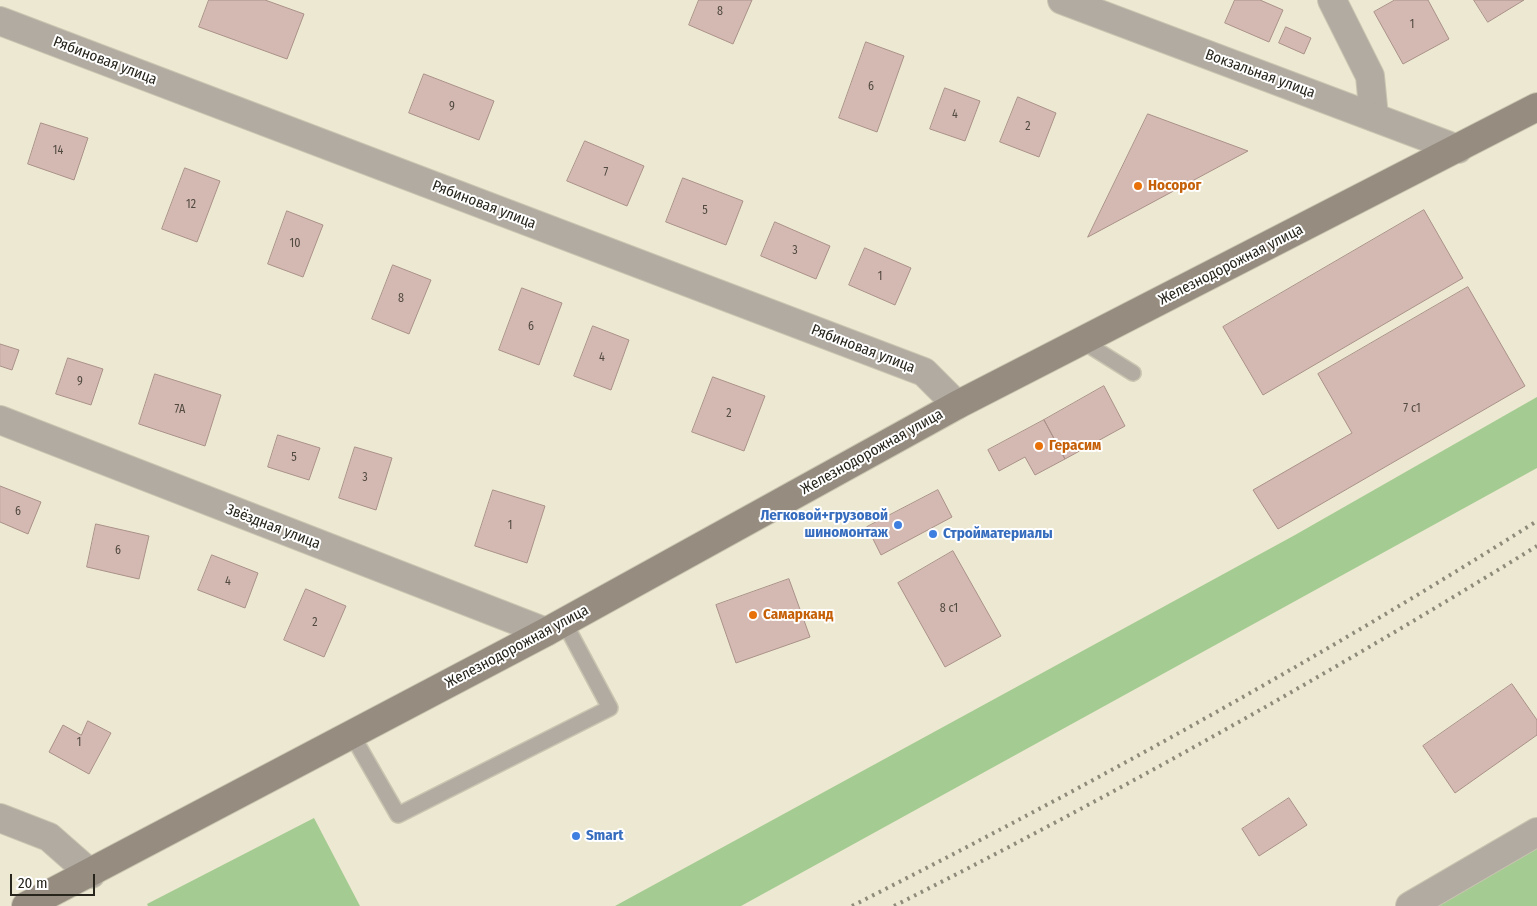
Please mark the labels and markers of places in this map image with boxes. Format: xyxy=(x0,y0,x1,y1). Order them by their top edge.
place label: Носорог xyxy=(1148,177,1201,195)
marker: Носорог xyxy=(1132,180,1144,192)
place label: Герасим xyxy=(1049,437,1101,455)
marker: Герасим xyxy=(1033,440,1045,452)
place label: Легковой+грузовой шиномонтаж xyxy=(760,507,888,542)
marker: Легковой+грузовой шиномонтаж xyxy=(892,519,904,531)
place label: Стройматериалы xyxy=(943,525,1053,543)
marker: Стройматериалы xyxy=(927,528,939,540)
place label: Самарканд xyxy=(763,606,833,624)
marker: Самарканд xyxy=(747,609,759,621)
place label: Smart xyxy=(586,827,623,845)
marker: Smart xyxy=(570,830,582,842)

